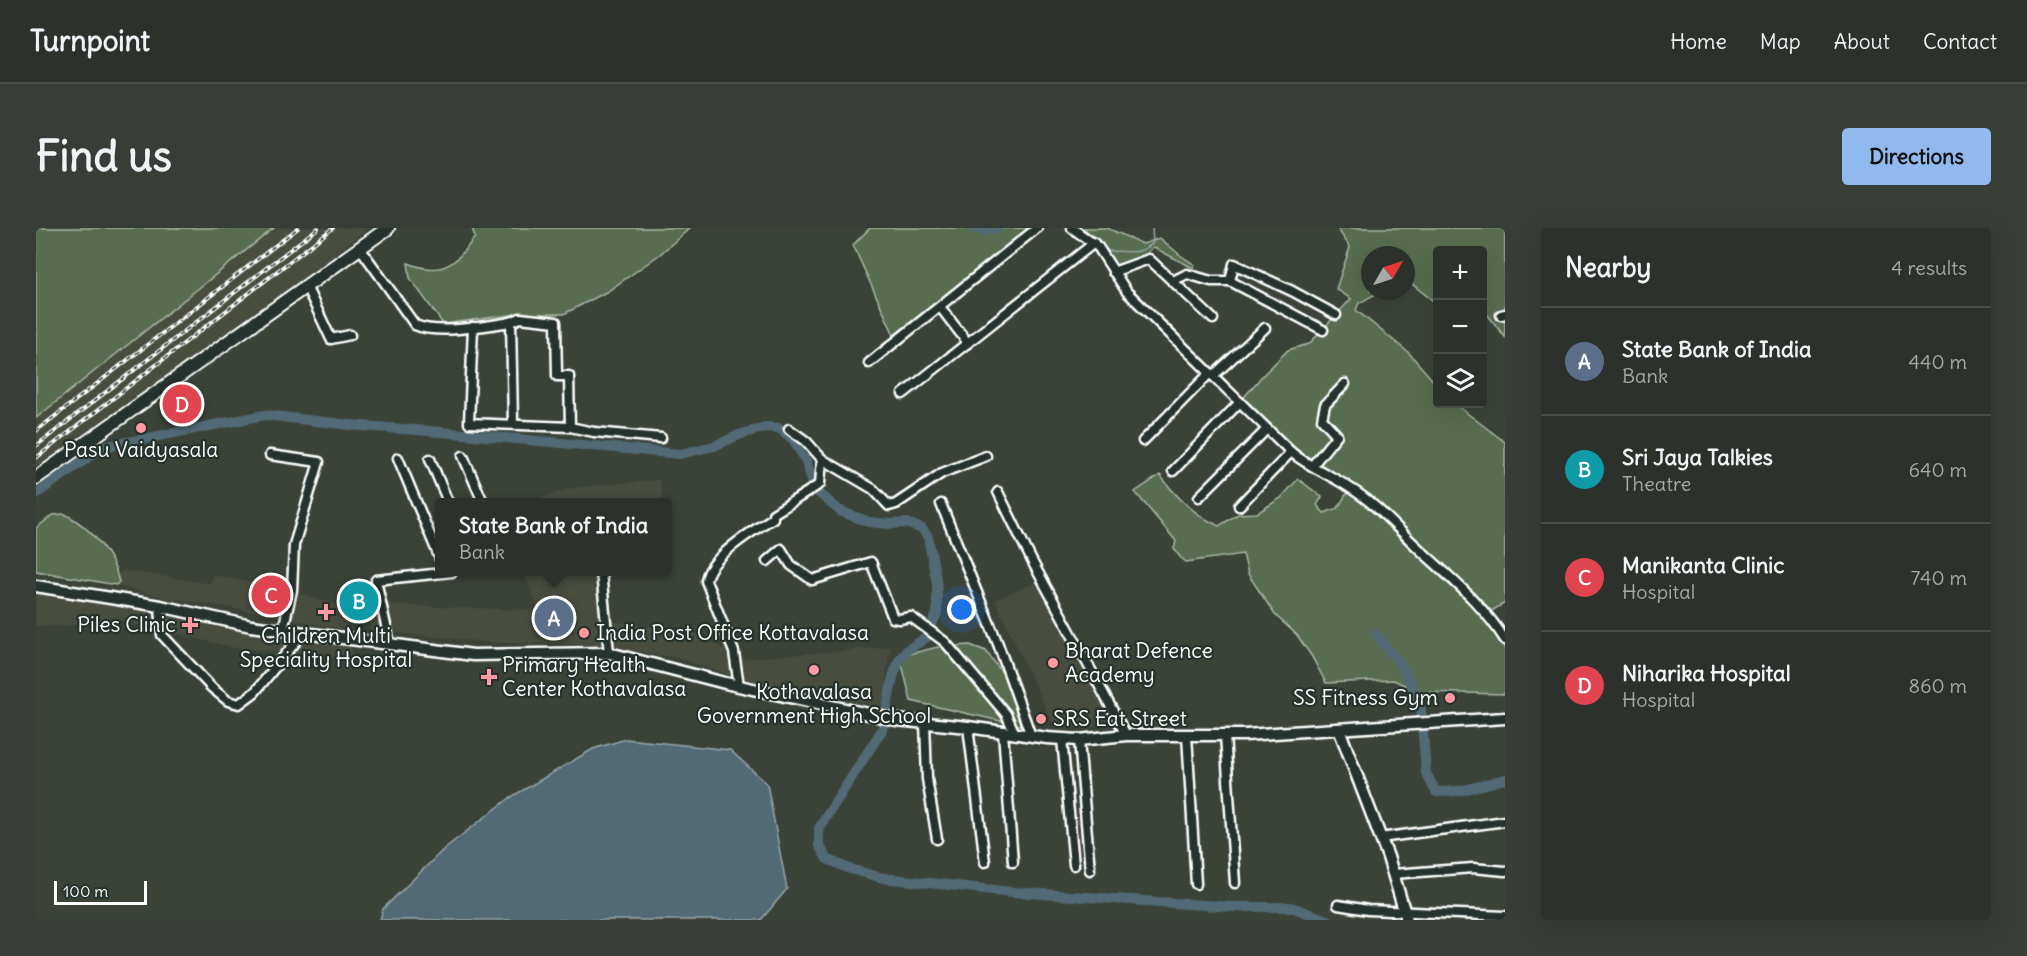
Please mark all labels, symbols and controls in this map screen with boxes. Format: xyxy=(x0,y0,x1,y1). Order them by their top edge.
text: Turnpoint xyxy=(30,23,150,59)
text: Home xyxy=(1670,28,1727,55)
text: Map xyxy=(1760,28,1801,55)
text: About xyxy=(1834,28,1890,55)
text: Contact xyxy=(1923,28,1997,55)
button: Directions xyxy=(1842,128,1991,185)
text: Find us xyxy=(36,130,172,182)
north arrow xyxy=(1361,246,1415,300)
map controls xyxy=(1433,246,1487,408)
button: + xyxy=(1433,246,1487,300)
text: Nearby xyxy=(1565,251,1651,284)
text: 4 results xyxy=(1891,255,1967,280)
button: − xyxy=(1433,300,1487,354)
text: State Bank of India xyxy=(1622,335,1812,363)
text: A xyxy=(1578,349,1591,374)
text: 440 m xyxy=(1908,349,1967,374)
button: layers xyxy=(1433,354,1487,408)
text: Bank xyxy=(1622,363,1668,388)
pin: D xyxy=(162,382,202,426)
marker: Pasu Vaidyasala xyxy=(134,421,148,435)
place label: Pasu Vaidyasala xyxy=(64,436,218,463)
text: Sri Jaya Talkies xyxy=(1622,443,1773,471)
text: B xyxy=(1578,457,1591,482)
text: 640 m xyxy=(1908,457,1967,482)
text: Theatre xyxy=(1622,471,1691,496)
popup xyxy=(435,498,672,576)
text: State Bank of India xyxy=(459,511,648,539)
text: Bank xyxy=(459,539,505,564)
text: Manikanta Clinic xyxy=(1622,551,1785,579)
text: C xyxy=(1578,565,1591,590)
text: 740 m xyxy=(1911,565,1967,590)
pin: C xyxy=(252,572,290,617)
pin: B xyxy=(340,578,378,623)
text: Hospital xyxy=(1622,579,1695,604)
your location xyxy=(947,595,976,624)
pin: A xyxy=(534,596,574,640)
marker: Children Multi Speciality Hospital xyxy=(317,603,335,621)
place label: Piles Clinic xyxy=(77,611,176,638)
marker: Piles Clinic xyxy=(181,616,199,634)
place label: India Post Office Kottavalasa xyxy=(596,619,869,646)
place label: Children Multi Speciality Hospital xyxy=(240,622,412,673)
marker: India Post Office Kottavalasa xyxy=(577,626,591,640)
place label: Bharat Defence Academy xyxy=(1065,637,1213,688)
place label: Primary Health Center Kothavalasa xyxy=(502,651,686,702)
marker: Bharat Defence Academy xyxy=(1046,656,1060,670)
text: Niharika Hospital xyxy=(1622,659,1791,687)
marker: Kothavalasa Government High School xyxy=(807,663,821,677)
marker: Primary Health Center Kothavalasa xyxy=(480,668,498,686)
text: D xyxy=(1577,673,1592,698)
text: 860 m xyxy=(1908,673,1967,698)
place label: Kothavalasa Government High School xyxy=(697,678,931,729)
place label: SS Fitness Gym xyxy=(1293,684,1438,711)
text: Hospital xyxy=(1622,687,1695,712)
marker: SS Fitness Gym xyxy=(1443,691,1457,705)
place label: SRS Eat Street xyxy=(1053,705,1187,732)
marker: SRS Eat Street xyxy=(1034,712,1048,726)
scale bar xyxy=(54,878,147,906)
text: 100 m xyxy=(63,881,108,901)

